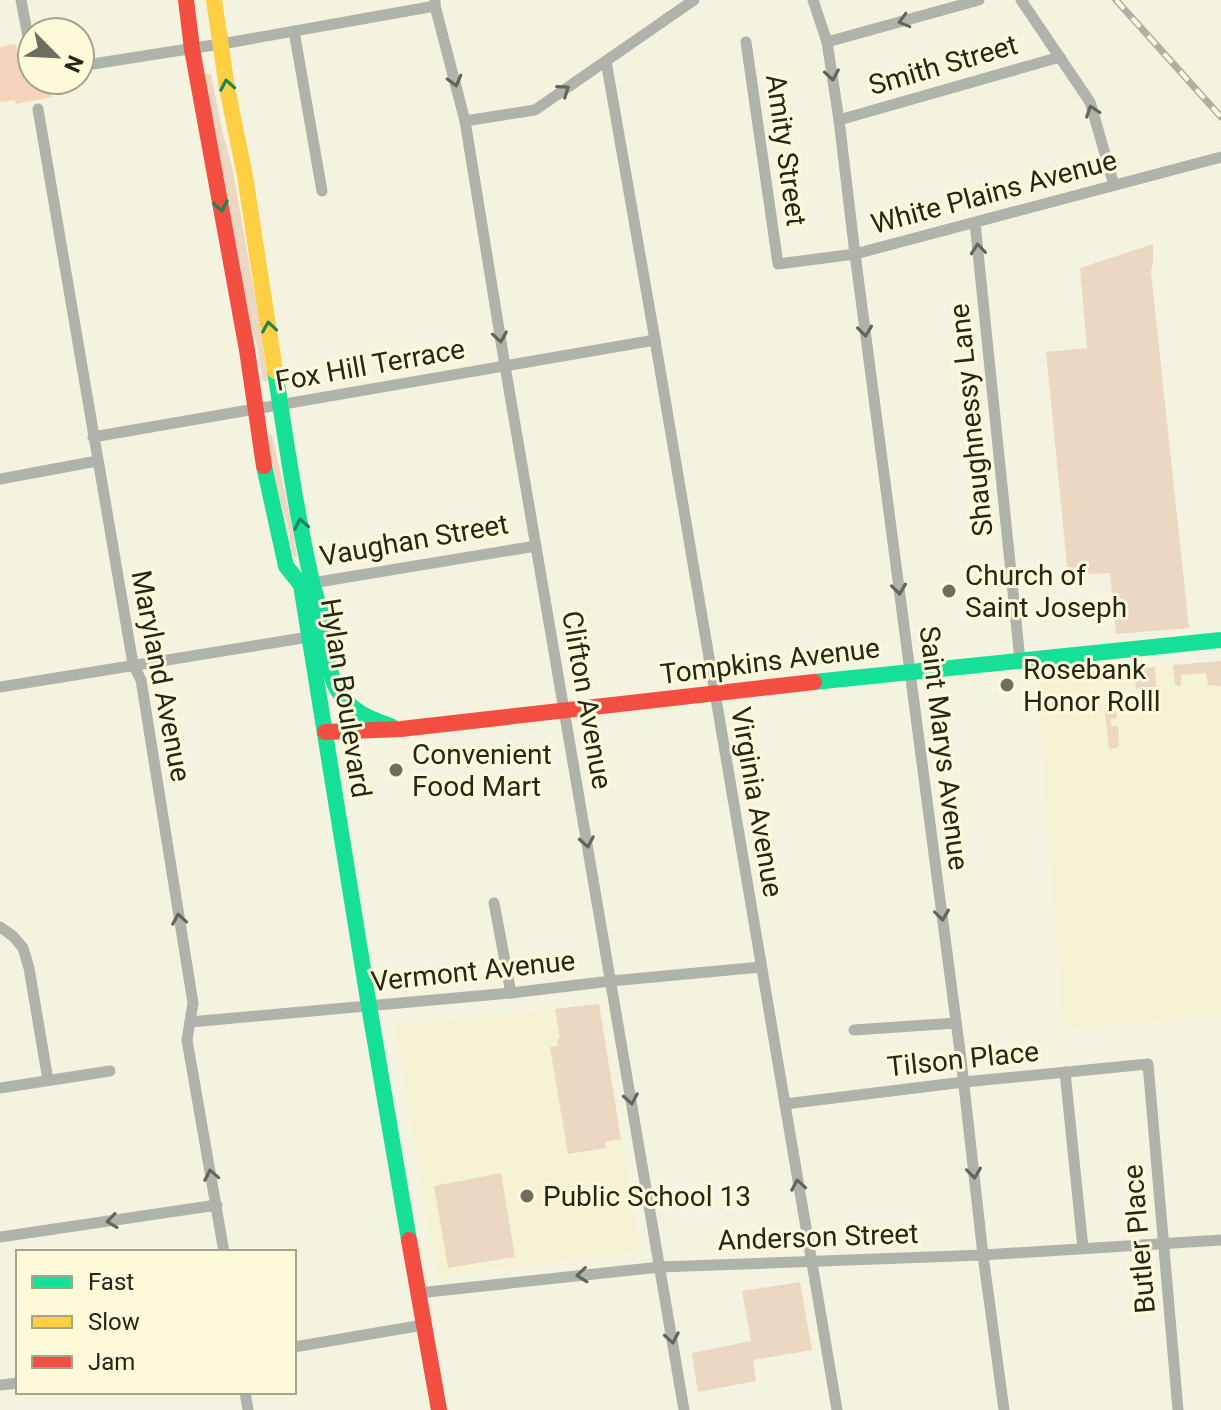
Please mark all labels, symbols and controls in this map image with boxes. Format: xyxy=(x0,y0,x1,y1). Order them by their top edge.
one-way arrow xyxy=(898,12,912,28)
north arrow xyxy=(16,16,96,96)
street label: Smith Street xyxy=(865,28,1021,102)
text: N xyxy=(59,52,88,76)
one-way arrow xyxy=(823,68,840,82)
street label: Amity Street xyxy=(759,72,813,228)
one-way arrow xyxy=(445,74,462,88)
one-way arrow xyxy=(220,79,237,92)
one-way arrow xyxy=(555,85,569,100)
one-way arrow xyxy=(1085,105,1101,119)
street label: White Plains Avenue xyxy=(868,143,1120,241)
one-way arrow xyxy=(212,199,229,213)
one-way arrow xyxy=(969,242,986,255)
street label: Shaughnessy Lane xyxy=(942,302,1000,538)
one-way arrow xyxy=(262,320,279,334)
one-way arrow xyxy=(856,324,873,338)
one-way arrow xyxy=(491,330,508,344)
street label: Fox Hill Terrace xyxy=(273,332,467,398)
street label: Vaughan Street xyxy=(317,507,511,573)
one-way arrow xyxy=(294,517,311,531)
place label: Church of Saint Joseph xyxy=(965,559,1127,624)
street label: Maryland Avenue xyxy=(124,568,198,784)
one-way arrow xyxy=(890,582,907,596)
marker: Church of Saint Joseph xyxy=(940,582,958,600)
street label: Hylan Boulevard xyxy=(314,596,378,800)
street label: Clifton Avenue xyxy=(555,608,619,792)
street label: Saint Marys Avenue xyxy=(913,624,975,872)
street label: Tompkins Avenue xyxy=(658,631,882,691)
place label: Rosebank Honor Rolll xyxy=(1023,653,1160,718)
marker: Rosebank Honor Rolll xyxy=(998,676,1016,694)
street label: Virginia Avenue xyxy=(724,704,790,900)
place label: Convenient Food Mart xyxy=(412,738,552,803)
marker: Convenient Food Mart xyxy=(387,761,405,779)
one-way arrow xyxy=(578,835,595,849)
one-way arrow xyxy=(933,909,950,922)
one-way arrow xyxy=(172,912,189,925)
street label: Vermont Avenue xyxy=(369,944,577,998)
street label: Tilson Place xyxy=(886,1035,1040,1083)
one-way arrow xyxy=(622,1092,639,1105)
street label: Butler Place xyxy=(1116,1163,1162,1315)
one-way arrow xyxy=(965,1166,982,1180)
one-way arrow xyxy=(204,1168,221,1182)
one-way arrow xyxy=(791,1178,808,1191)
place label: Public School 13 xyxy=(543,1180,751,1213)
marker: Public School 13 xyxy=(518,1187,536,1205)
one-way arrow xyxy=(105,1212,119,1229)
street label: Anderson Street xyxy=(717,1217,919,1257)
legend xyxy=(16,1250,296,1394)
one-way arrow xyxy=(575,1267,588,1284)
text: Fast xyxy=(88,1268,134,1296)
text: Slow xyxy=(88,1308,140,1336)
one-way arrow xyxy=(663,1332,680,1345)
text: Jam xyxy=(88,1348,135,1376)

